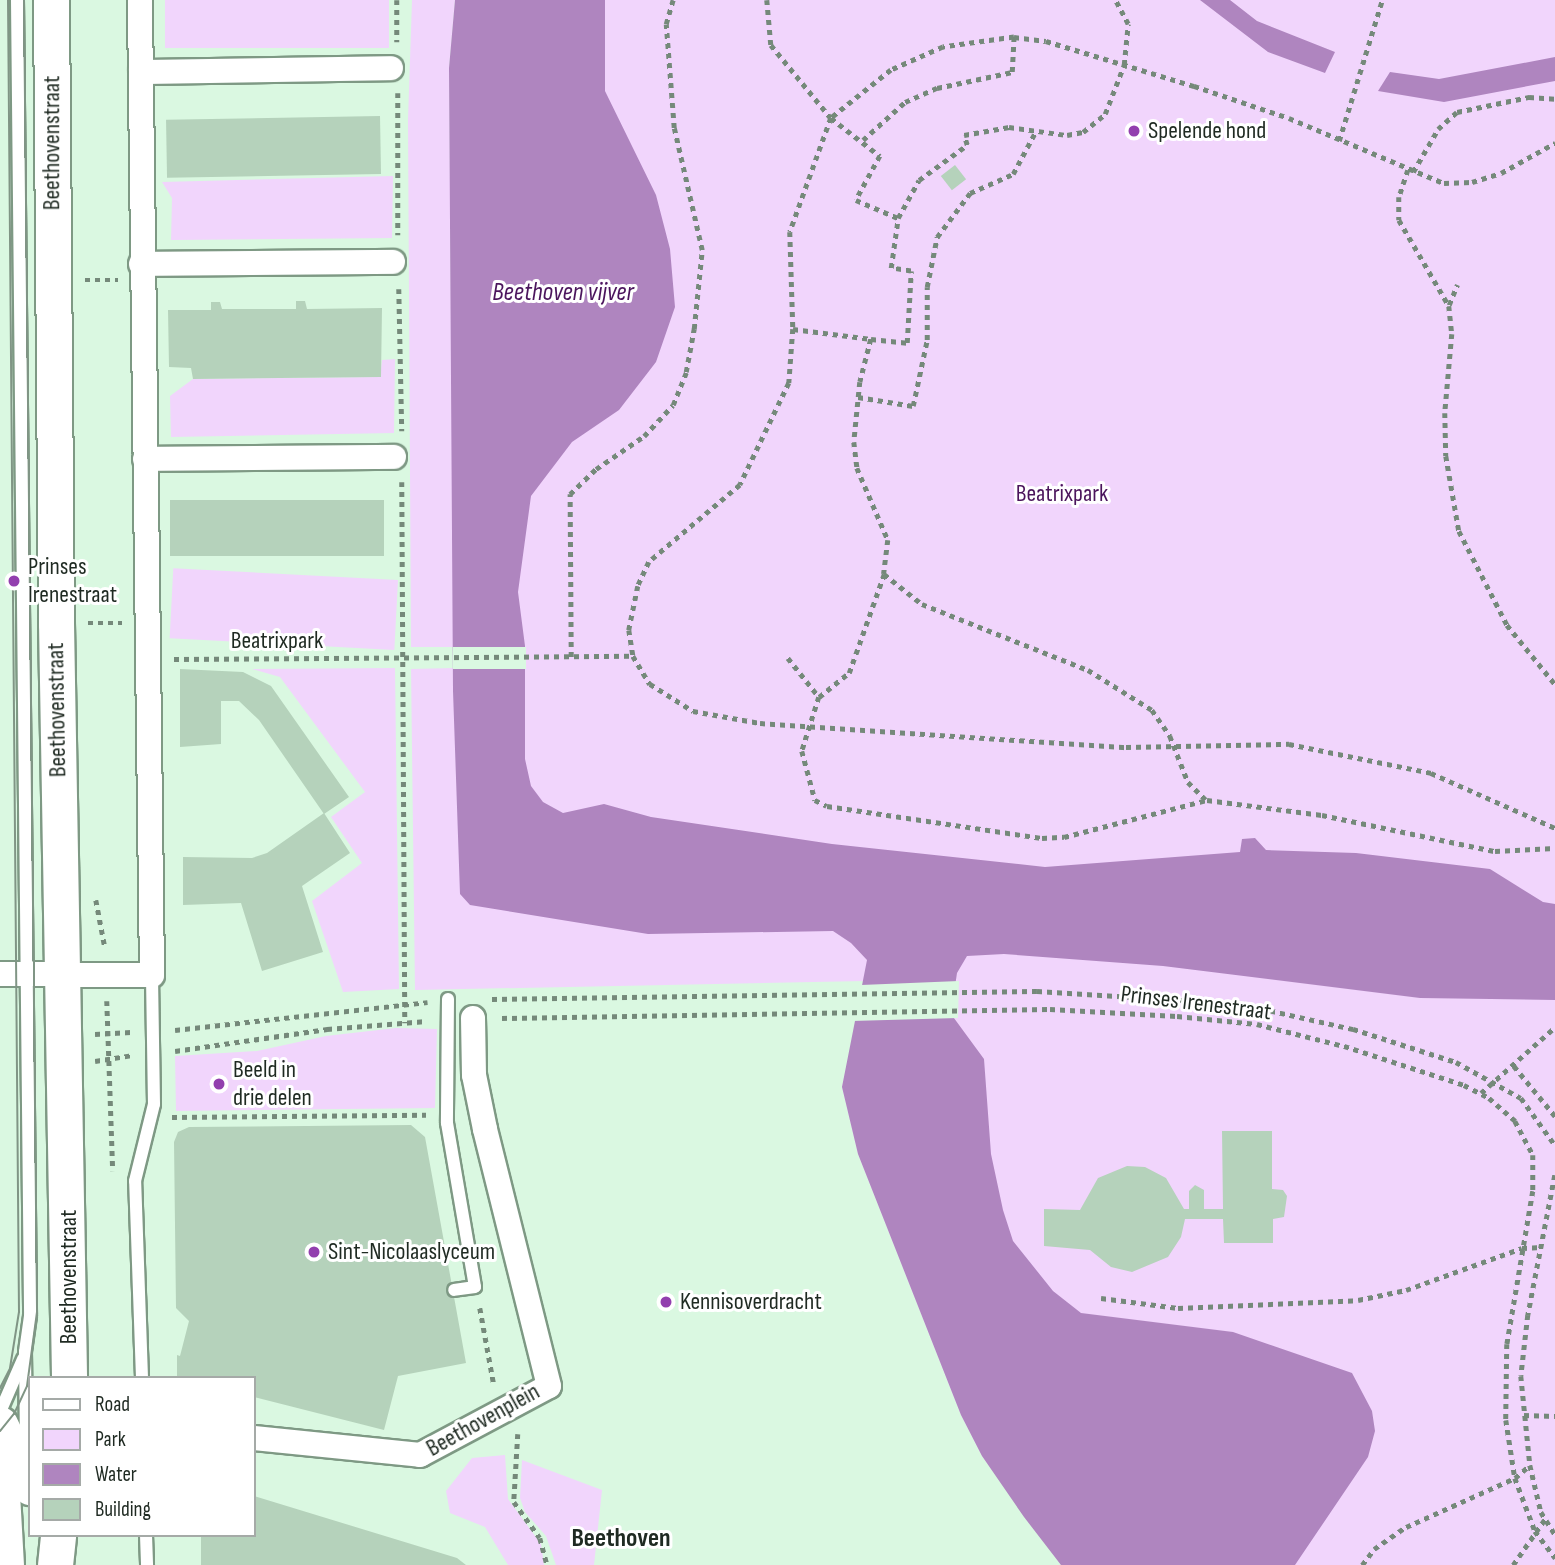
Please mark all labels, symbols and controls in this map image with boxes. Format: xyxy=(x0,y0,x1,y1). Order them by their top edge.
street label: Beethovenstraat xyxy=(38,76,66,210)
place label: Spelende hond xyxy=(1148,117,1266,145)
marker: Spelende hond xyxy=(1126,123,1142,139)
water label: Beethoven vijver xyxy=(492,277,634,309)
park label: Beatrixpark xyxy=(1016,480,1108,508)
place label: Prinses Irenestraat xyxy=(28,553,117,609)
marker: Prinses Irenestraat xyxy=(6,573,22,589)
street label: Beatrixpark xyxy=(231,627,323,655)
street label: Beethovenstraat xyxy=(41,642,73,778)
street label: Prinses Irenestraat xyxy=(1119,979,1273,1027)
place label: Beeld in drie delen xyxy=(233,1056,312,1112)
marker: Beeld in drie delen xyxy=(211,1076,227,1092)
street label: Beethovenstraat xyxy=(55,1210,83,1344)
place label: Sint-Nicolaaslyceum xyxy=(328,1238,495,1266)
marker: Sint-Nicolaaslyceum xyxy=(306,1244,322,1260)
place label: Kennisoverdracht xyxy=(680,1288,822,1316)
marker: Kennisoverdracht xyxy=(658,1294,674,1310)
legend xyxy=(28,1376,256,1537)
street label: Beethovenplein xyxy=(421,1377,545,1463)
text: Road xyxy=(95,1392,130,1417)
text: Park xyxy=(95,1427,126,1452)
text: Water xyxy=(95,1462,137,1487)
text: Building xyxy=(95,1497,151,1522)
district label: Beethoven xyxy=(571,1523,671,1555)

